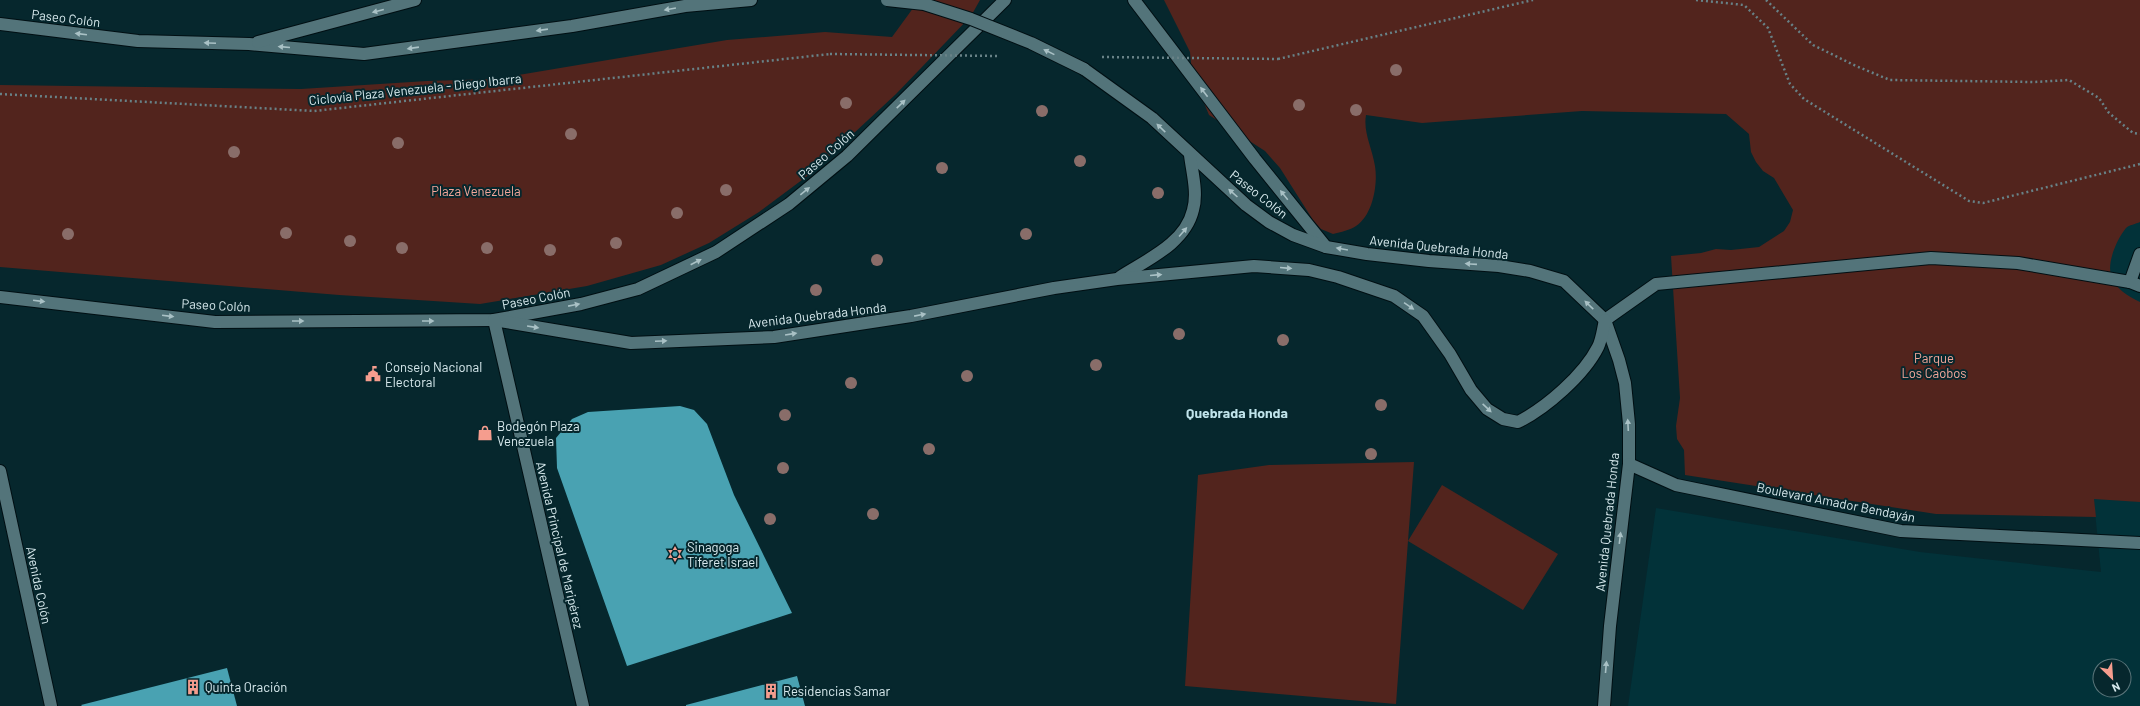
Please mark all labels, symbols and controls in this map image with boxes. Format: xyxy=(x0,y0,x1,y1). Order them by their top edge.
street label: Paseo Colón xyxy=(31,6,101,30)
one-way arrow xyxy=(664,6,676,12)
one-way arrow xyxy=(372,9,384,15)
one-way arrow xyxy=(536,27,548,33)
one-way arrow xyxy=(75,31,87,37)
one-way arrow xyxy=(203,40,216,46)
one-way arrow xyxy=(278,44,290,51)
one-way arrow xyxy=(407,45,419,51)
one-way arrow xyxy=(1044,49,1055,55)
street label: Ciclovía Plaza Venezuela - Diego Ibarra xyxy=(308,70,522,108)
one-way arrow xyxy=(1200,87,1208,97)
one-way arrow xyxy=(896,99,906,109)
one-way arrow xyxy=(1156,123,1166,132)
street label: Paseo Colón xyxy=(795,125,857,183)
street label: Paseo Colón xyxy=(1227,166,1291,222)
park label: Plaza Venezuela xyxy=(431,183,521,199)
one-way arrow xyxy=(799,187,810,196)
one-way arrow xyxy=(1228,188,1238,198)
one-way arrow xyxy=(1279,189,1288,200)
one-way arrow xyxy=(1178,227,1187,237)
street label: Avenida Quebrada Honda xyxy=(1369,232,1509,262)
one-way arrow xyxy=(1336,246,1348,252)
one-way arrow xyxy=(690,259,702,265)
one-way arrow xyxy=(1464,261,1477,267)
one-way arrow xyxy=(1280,265,1292,272)
one-way arrow xyxy=(1150,272,1162,279)
street label: Paseo Colón xyxy=(501,284,571,312)
street label: Paseo Colón xyxy=(181,295,251,315)
one-way arrow xyxy=(33,298,45,304)
street label: Avenida Quebrada Honda xyxy=(747,299,887,331)
one-way arrow xyxy=(1585,301,1594,310)
one-way arrow xyxy=(568,302,580,308)
one-way arrow xyxy=(1403,302,1414,310)
one-way arrow xyxy=(913,311,926,317)
one-way arrow xyxy=(162,313,174,319)
one-way arrow xyxy=(292,318,305,324)
one-way arrow xyxy=(422,318,435,324)
one-way arrow xyxy=(527,324,539,330)
one-way arrow xyxy=(785,331,797,337)
one-way arrow xyxy=(655,338,667,345)
park label: Parque Los Caobos xyxy=(1901,350,1967,381)
place label: Consejo Nacional Electoral xyxy=(385,359,482,390)
public building icon: Consejo Nacional Electoral xyxy=(364,365,382,383)
one-way arrow xyxy=(1482,403,1492,413)
district label: Quebrada Honda xyxy=(1186,404,1288,421)
place label: Bodegón Plaza Venezuela xyxy=(497,418,580,449)
one-way arrow xyxy=(1625,419,1632,431)
shop icon: Bodegón Plaza Venezuela xyxy=(476,424,494,442)
street label: Avenida Quebrada Honda xyxy=(1592,452,1622,592)
street label: Avenida Principal de Maripérez xyxy=(533,460,587,630)
street label: Boulevard Amador Bendayán xyxy=(1755,479,1917,525)
one-way arrow xyxy=(1617,532,1624,544)
place label: Sinagoga Tiferet Israel xyxy=(687,539,758,570)
street label: Avenida Colón xyxy=(23,545,55,625)
synagogue icon: Sinagoga Tiferet Israel xyxy=(666,545,684,563)
north arrow xyxy=(2092,658,2132,698)
one-way arrow xyxy=(1603,661,1610,673)
building icon: Quinta Oración xyxy=(184,678,202,696)
place label: Quinta Oración xyxy=(205,679,287,695)
text: N xyxy=(2110,680,2123,695)
building icon: Residencias Samar xyxy=(762,682,780,700)
place label: Residencias Samar xyxy=(783,683,890,699)

